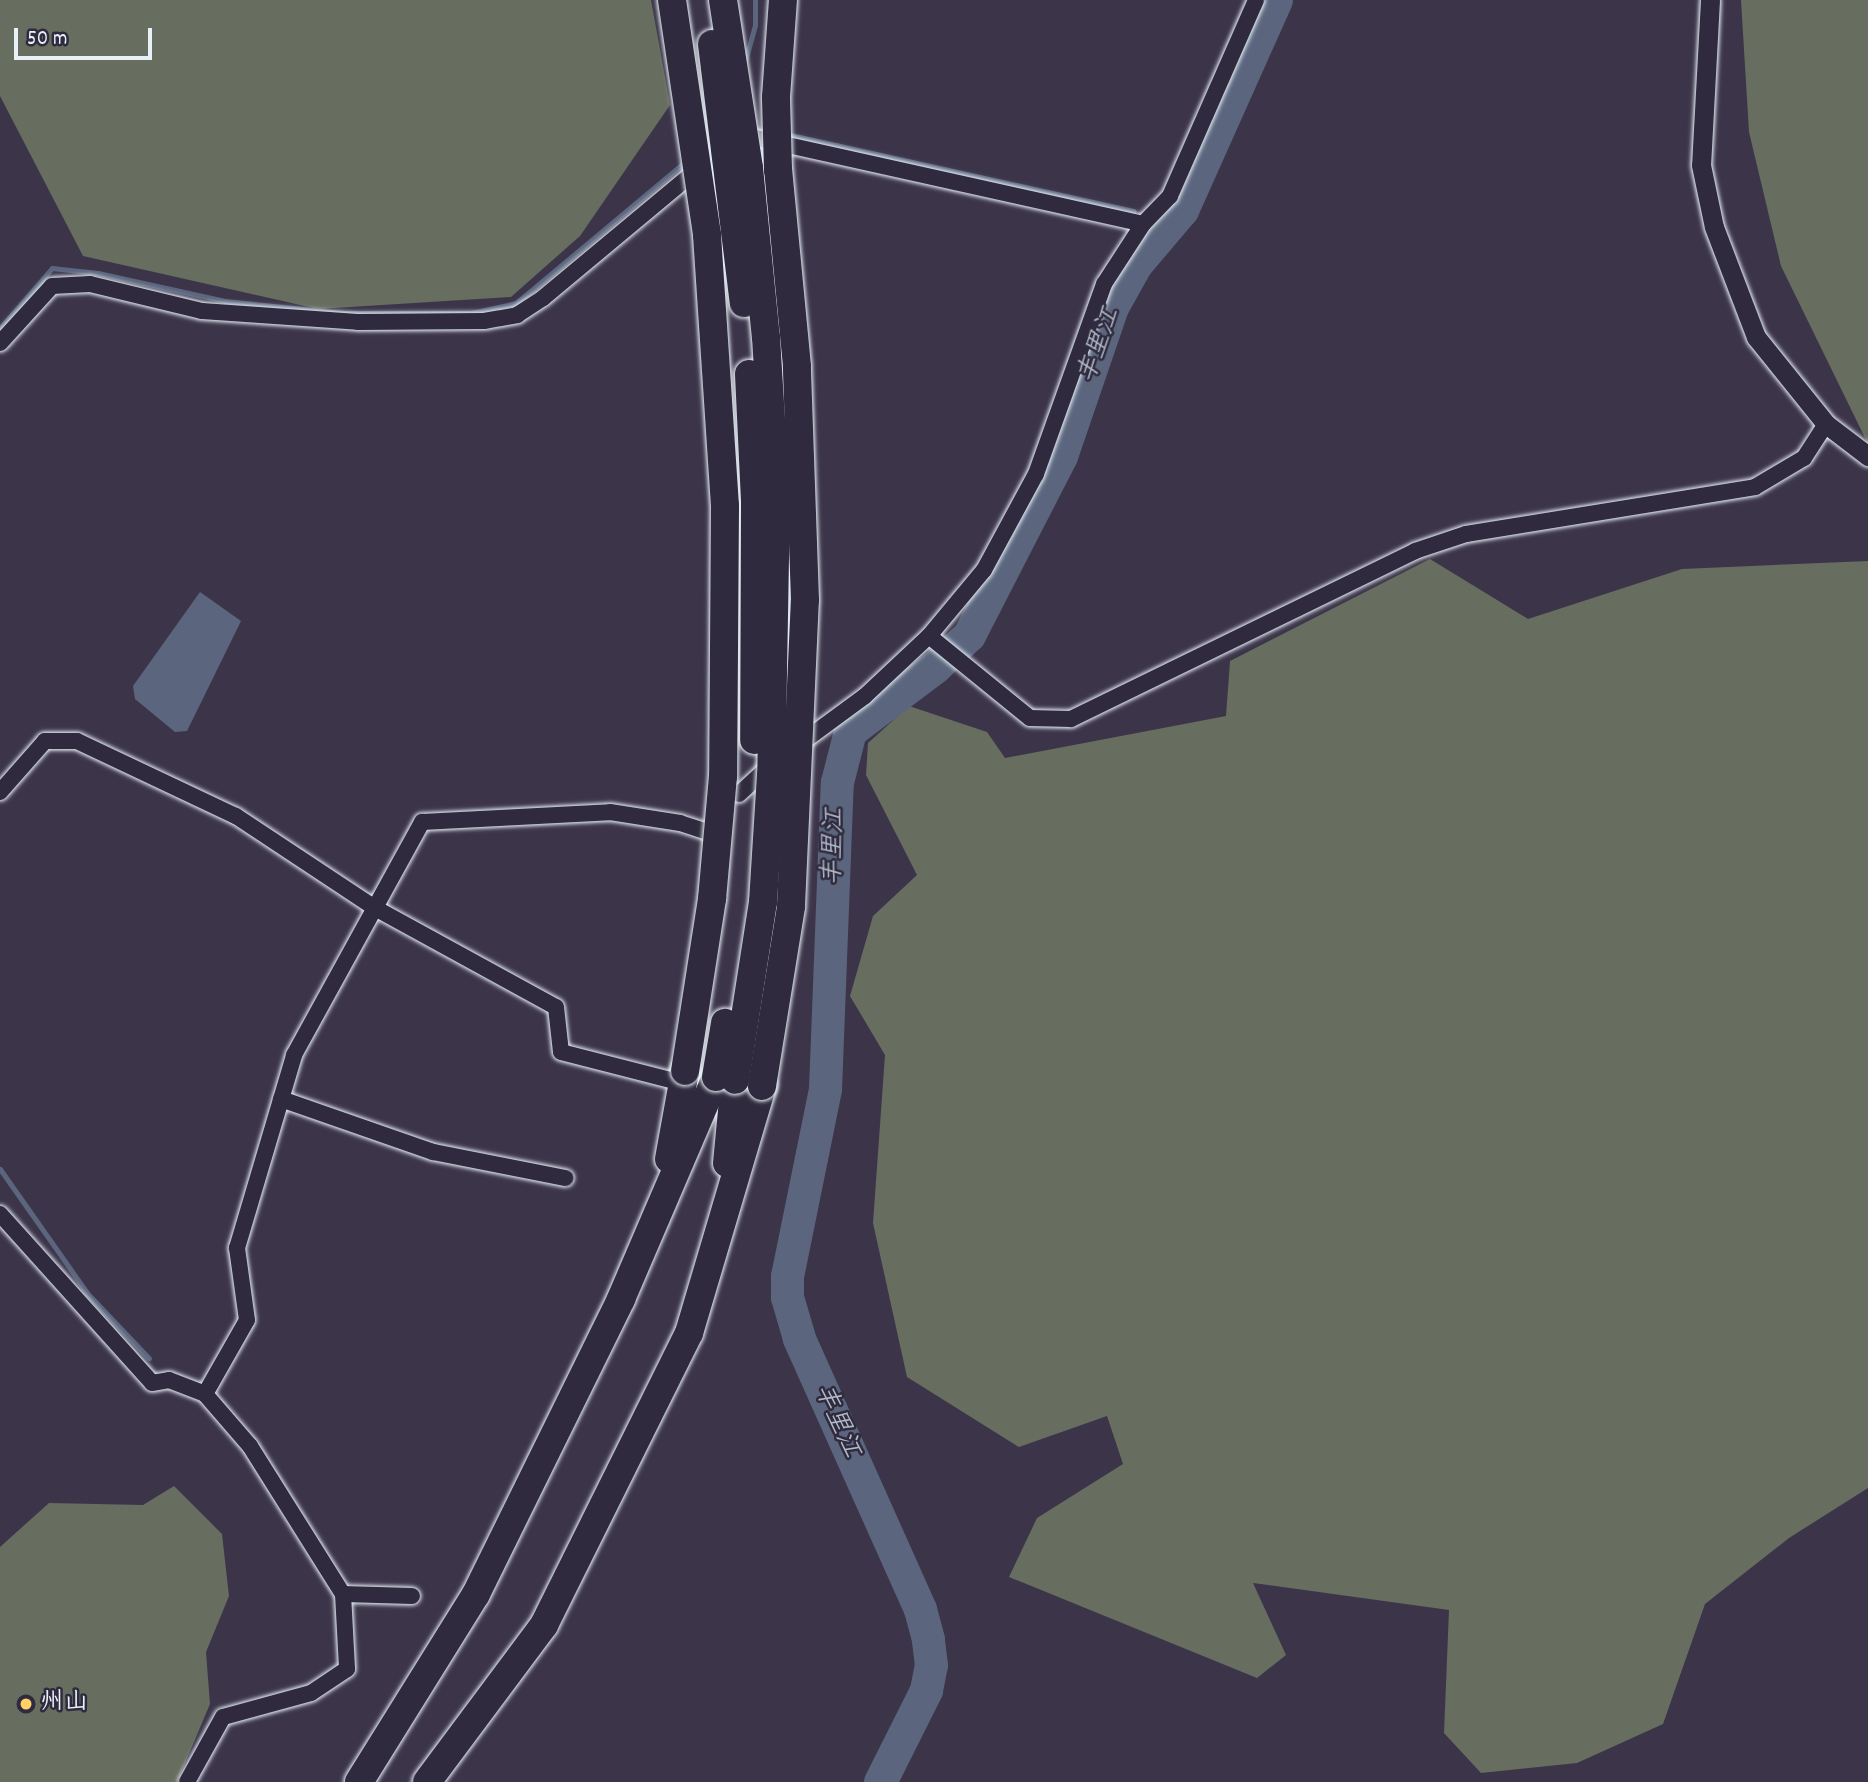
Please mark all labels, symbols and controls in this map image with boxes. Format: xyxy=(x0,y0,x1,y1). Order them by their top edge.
scale bar xyxy=(18,14,156,58)
text: 50 m xyxy=(27,25,67,55)
water label: 丰里江 xyxy=(1072,304,1128,388)
water label: 丰里江 xyxy=(818,807,852,887)
water label: 丰里江 xyxy=(806,1379,866,1463)
place label: 州山 xyxy=(40,1690,88,1718)
marker: 州山 xyxy=(18,1696,34,1712)

